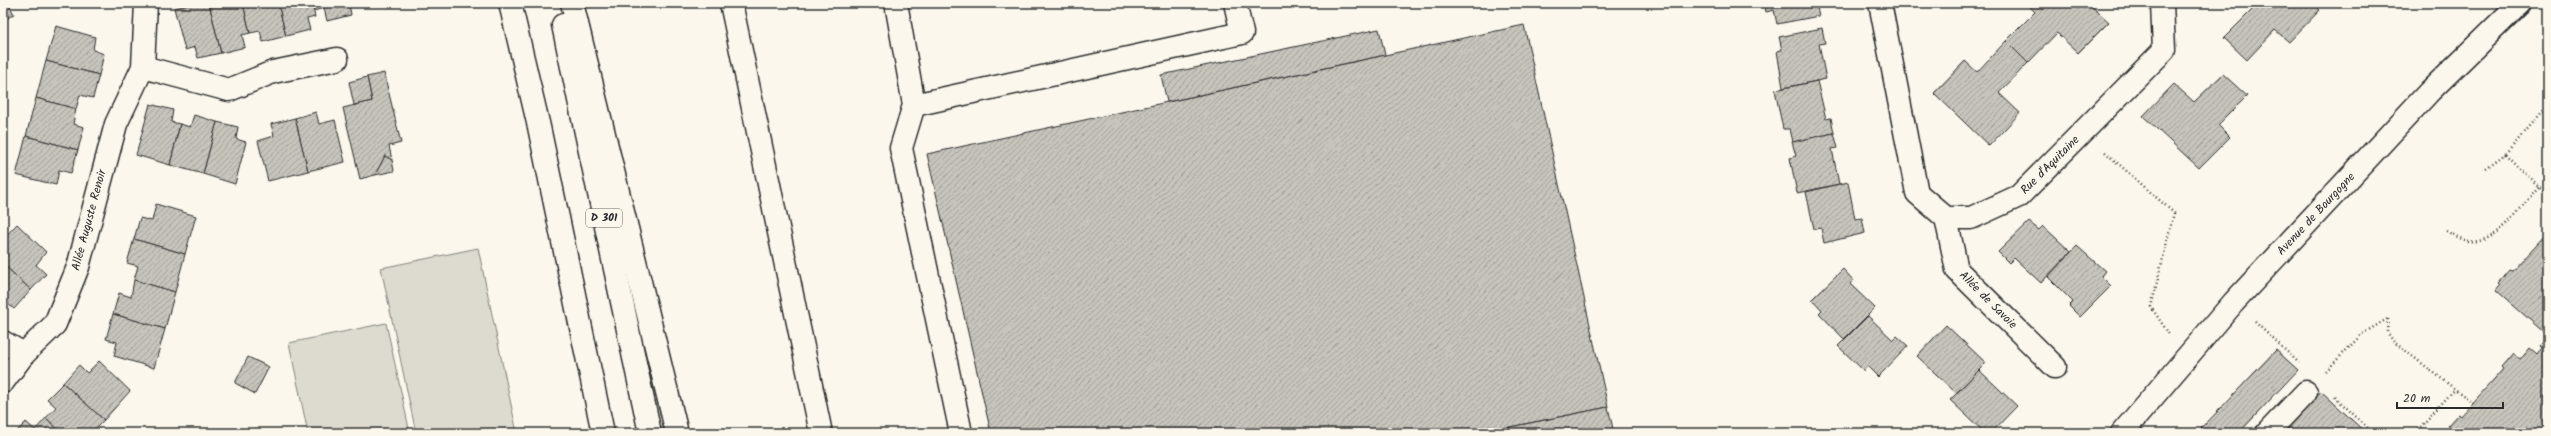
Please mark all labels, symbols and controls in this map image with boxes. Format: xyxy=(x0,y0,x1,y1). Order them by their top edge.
street label: Rue d'Aquitaine xyxy=(2016,131,2084,199)
street label: Allée Auguste Renoir xyxy=(66,166,112,273)
street label: Avenue de Bourgogne xyxy=(2272,168,2360,260)
road number: D 301 xyxy=(586,209,622,227)
street label: Allée de Savoie xyxy=(1955,267,2022,334)
scale bar xyxy=(2397,384,2503,410)
text: 20 m xyxy=(2403,389,2431,408)

